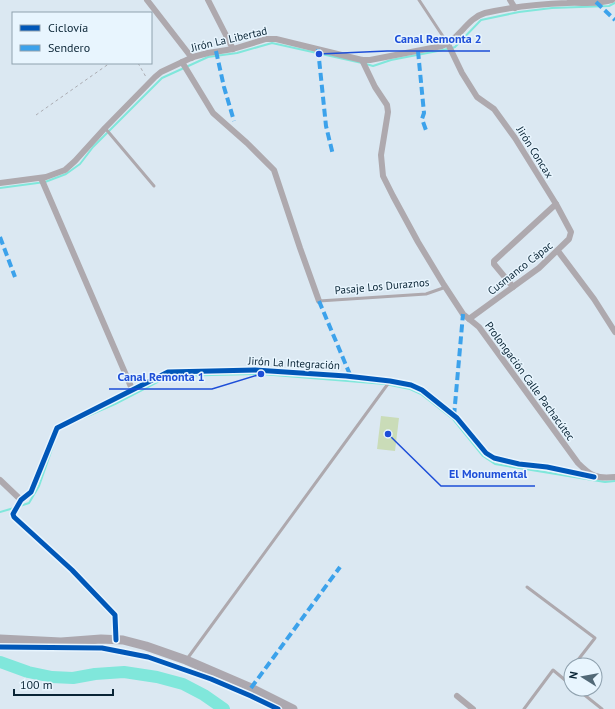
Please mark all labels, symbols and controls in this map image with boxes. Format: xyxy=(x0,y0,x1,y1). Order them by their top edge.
legend xyxy=(12,12,152,64)
text: Ciclovía xyxy=(48,20,88,35)
street label: Jirón La Libertad xyxy=(188,23,269,55)
callout: Canal Remonta 2 xyxy=(387,27,490,51)
text: Canal Remonta 2 xyxy=(395,31,481,46)
text: Sendero xyxy=(48,40,90,55)
street label: Jirón Concax xyxy=(513,123,557,181)
street label: Cusmanco Cápac xyxy=(485,238,555,298)
street label: Pasaje Los Duraznos xyxy=(334,275,430,297)
street label: Prolongación Calle Pachacútec xyxy=(482,319,578,443)
street label: Jirón La Integración xyxy=(247,354,340,372)
callout: Canal Remonta 1 xyxy=(109,365,212,389)
text: Canal Remonta 1 xyxy=(118,369,204,384)
callout: El Monumental xyxy=(441,462,535,486)
text: El Monumental xyxy=(449,466,527,481)
north arrow xyxy=(563,657,603,697)
text: N xyxy=(566,670,581,680)
scale bar xyxy=(14,671,113,697)
text: 100 m xyxy=(20,677,53,692)

